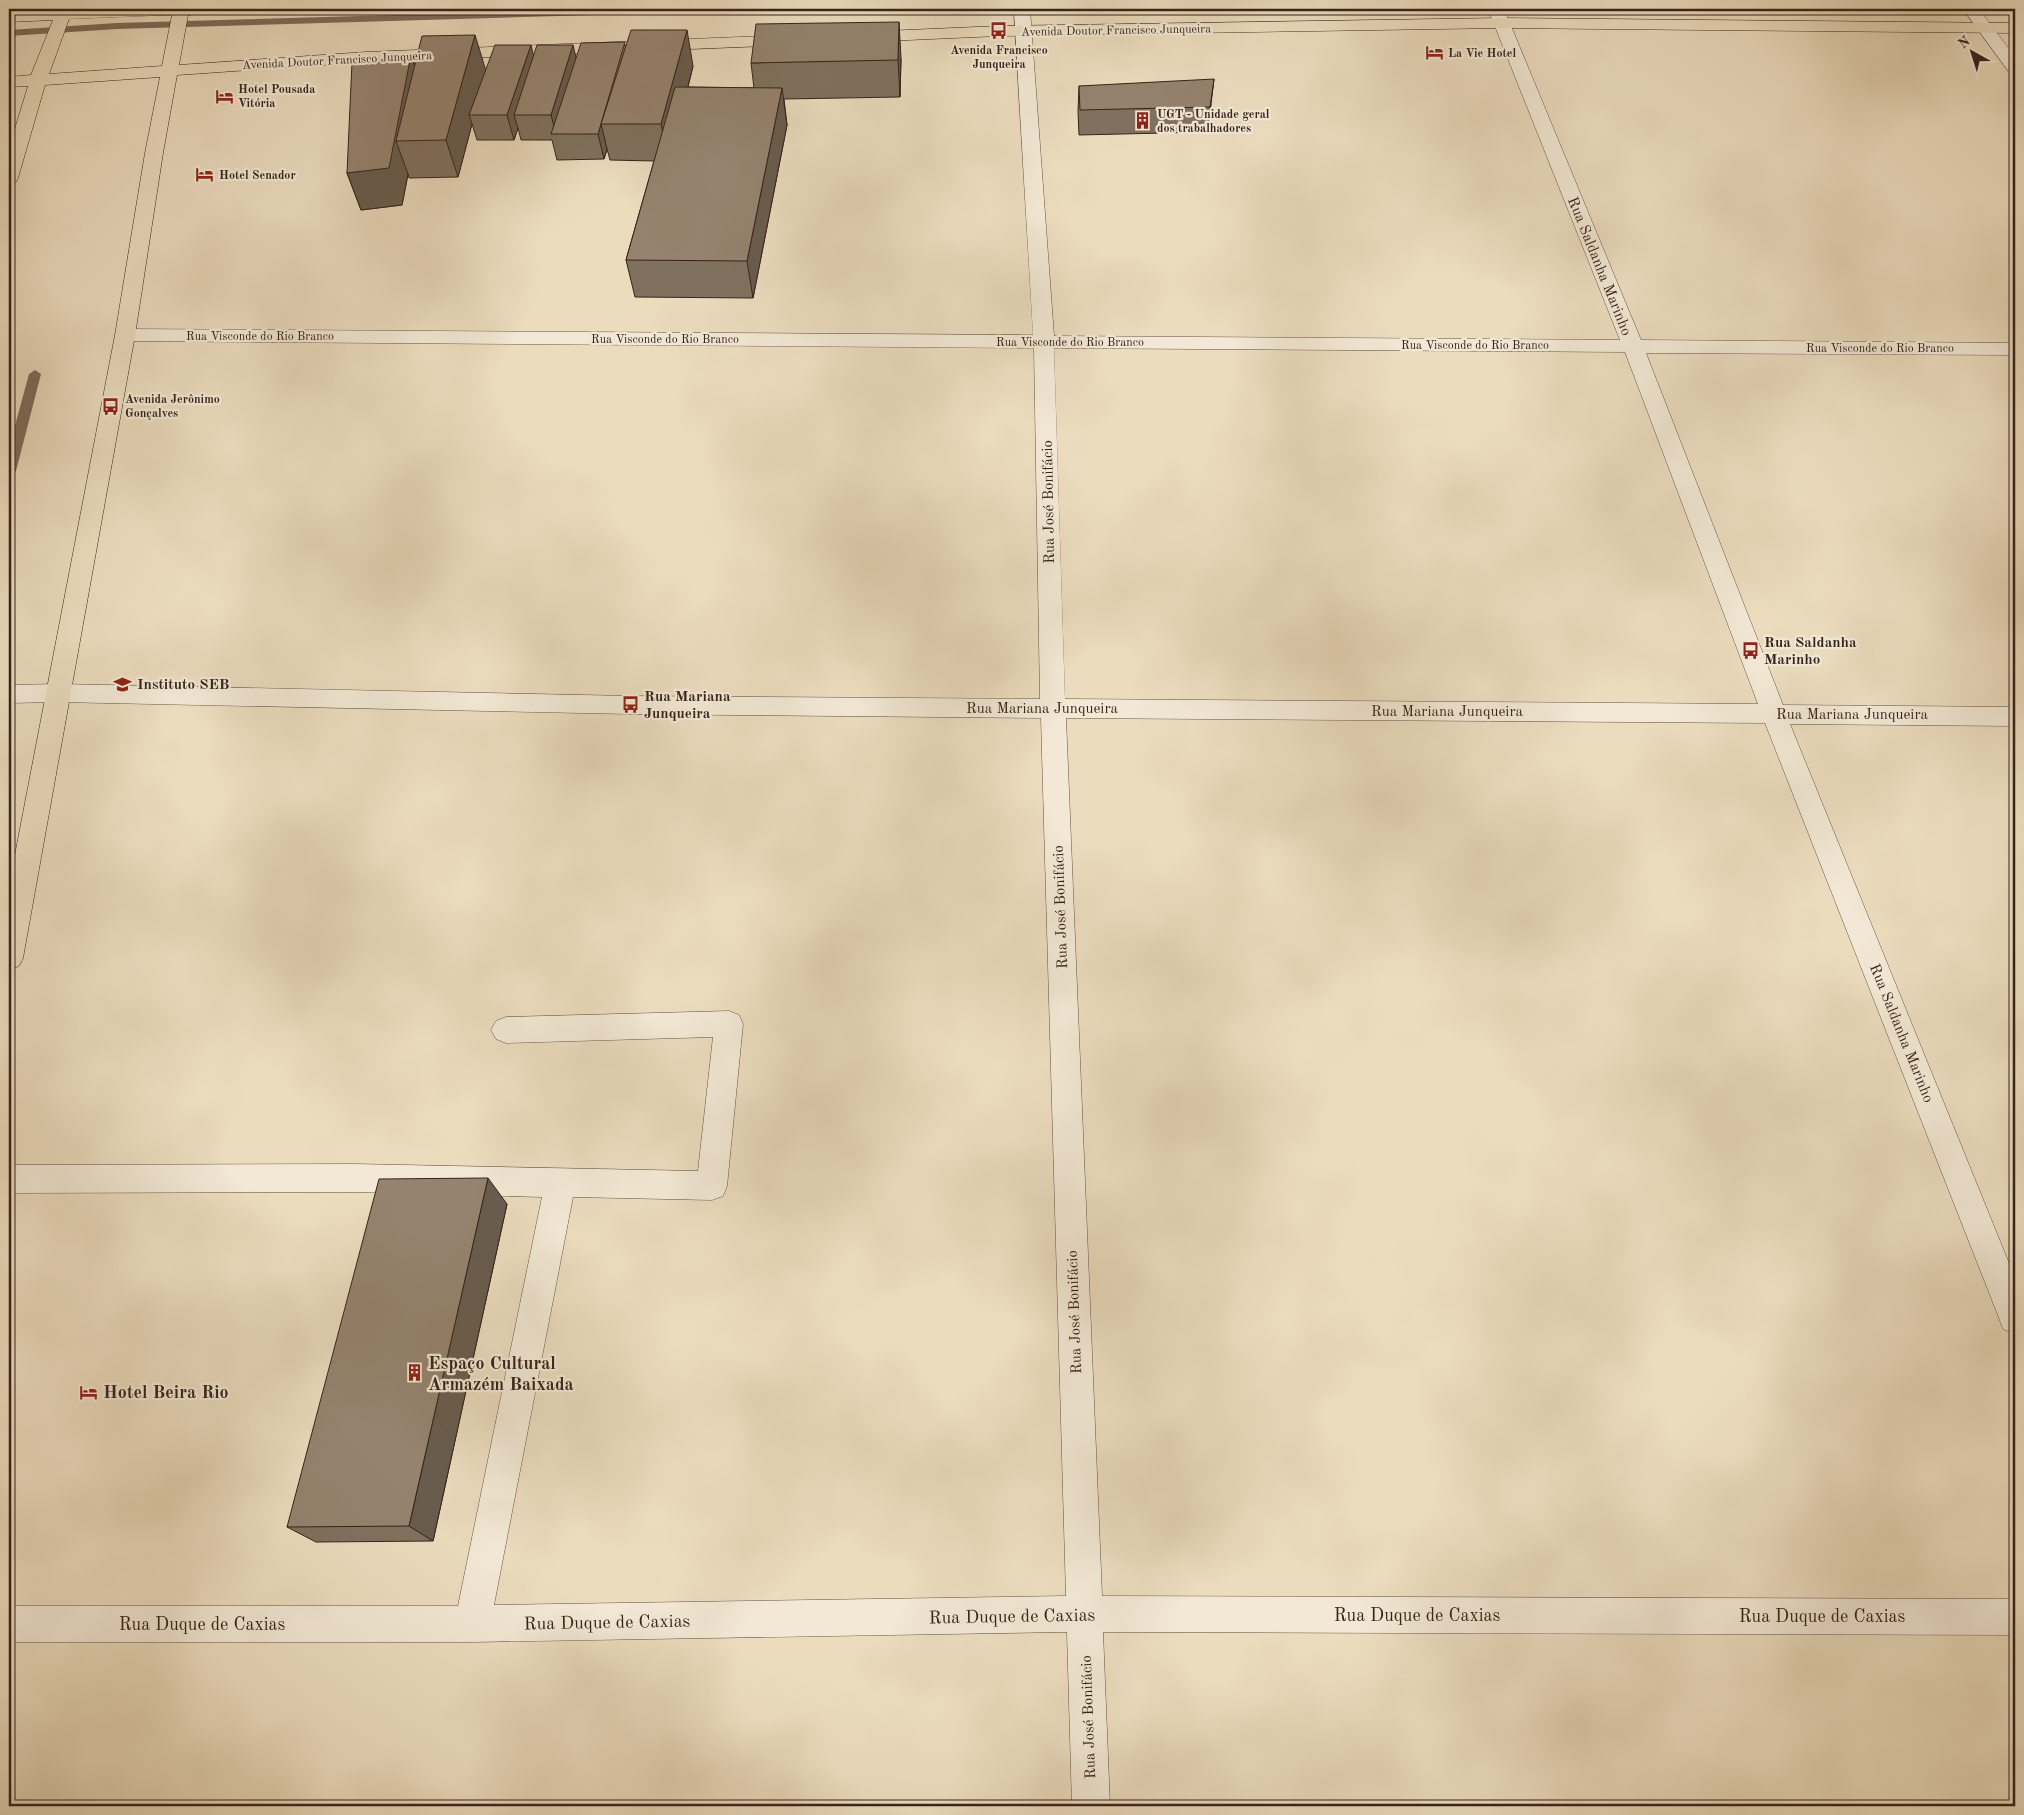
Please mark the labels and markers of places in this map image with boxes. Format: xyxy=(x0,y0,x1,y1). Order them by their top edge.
bus stop icon: Avenida Francisco Junqueira xyxy=(989,21,1009,41)
hotel icon: La Vie Hotel xyxy=(1424,43,1444,63)
place label: Avenida Francisco Junqueira xyxy=(950,45,1048,71)
place label: La Vie Hotel xyxy=(1448,48,1517,60)
place label: Hotel Pousada Vitória xyxy=(238,84,315,110)
hotel icon: Hotel Pousada Vitória xyxy=(214,86,234,106)
place label: UGT - Unidade geral dos trabalhadores xyxy=(1157,109,1270,135)
building icon: UGT - Unidade geral dos trabalhadores xyxy=(1133,111,1153,131)
hotel icon: Hotel Senador xyxy=(195,165,215,185)
place label: Hotel Senador xyxy=(219,170,296,182)
place label: Avenida Jerônimo Gonçalves xyxy=(125,394,220,420)
bus stop icon: Avenida Jerônimo Gonçalves xyxy=(101,396,121,416)
place label: Rua Saldanha Marinho xyxy=(1764,636,1857,668)
bus stop icon: Rua Saldanha Marinho xyxy=(1740,641,1760,661)
school or university icon: Instituto SEB xyxy=(113,674,133,694)
place label: Instituto SEB xyxy=(137,678,230,693)
place label: Rua Mariana Junqueira xyxy=(644,690,731,722)
bus stop icon: Rua Mariana Junqueira xyxy=(620,695,640,715)
place label: Espaço Cultural Armazém Baixada xyxy=(428,1355,574,1394)
building icon: Espaço Cultural Armazém Baixada xyxy=(404,1363,424,1383)
hotel icon: Hotel Beira Rio xyxy=(79,1382,99,1402)
place label: Hotel Beira Rio xyxy=(103,1384,229,1402)

